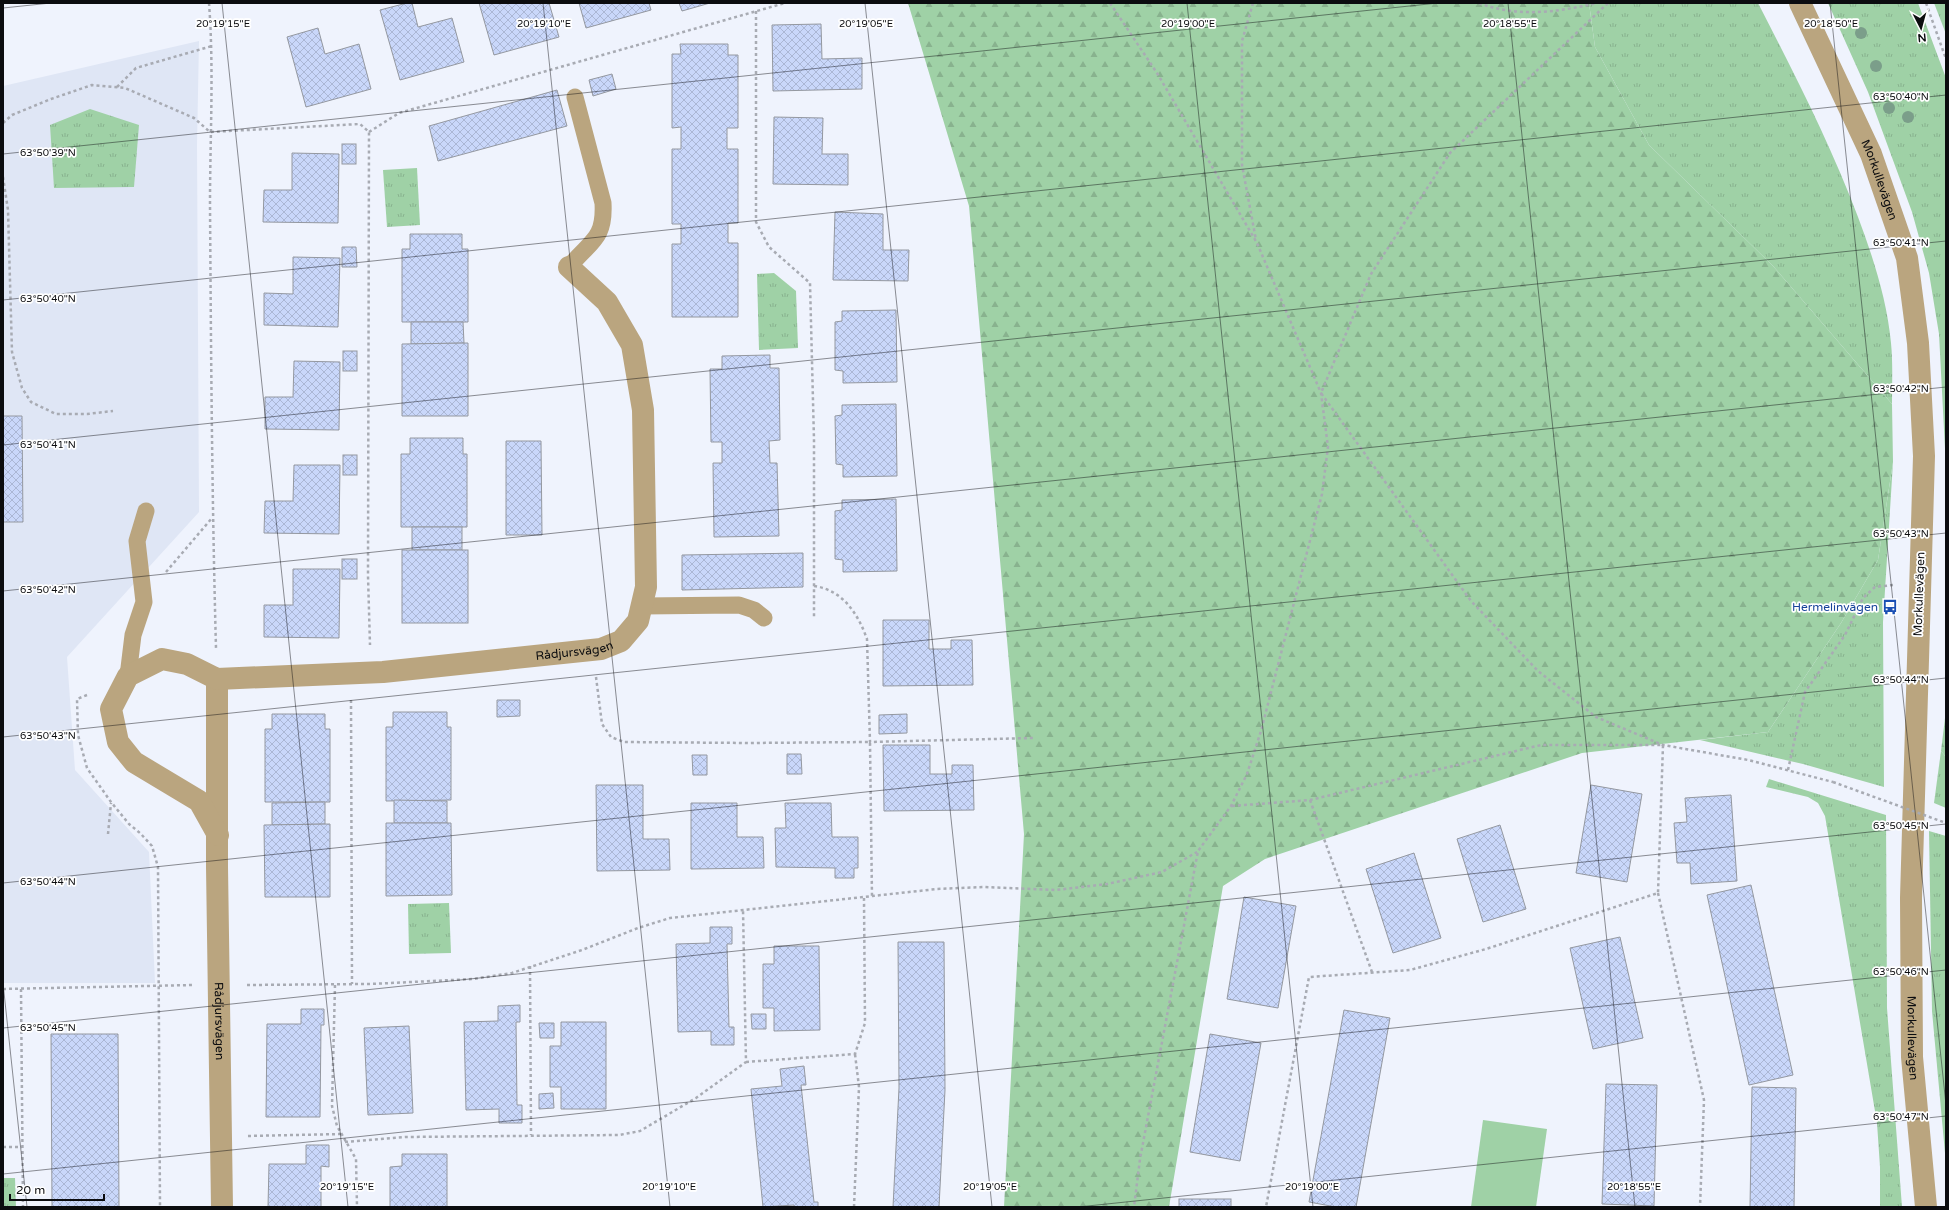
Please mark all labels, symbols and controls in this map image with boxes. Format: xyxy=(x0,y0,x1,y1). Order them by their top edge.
north arrow xyxy=(1901,8,1941,48)
text: 20°19'15"E xyxy=(196,18,250,30)
text: 20°19'10"E xyxy=(517,18,571,30)
text: 20°19'05"E xyxy=(839,18,893,30)
text: 20°19'00"E xyxy=(1161,18,1215,30)
text: 20°18'55"E xyxy=(1483,18,1537,30)
text: 20°18'50"E xyxy=(1804,18,1858,30)
text: N xyxy=(1917,31,1927,44)
text: 63°50'40"N xyxy=(1873,91,1929,103)
street label: Morkullevägen xyxy=(1858,137,1900,222)
text: 63°50'39"N xyxy=(20,147,76,159)
text: 63°50'41"N xyxy=(1873,237,1929,249)
text: 63°50'40"N xyxy=(20,293,76,305)
text: 63°50'42"N xyxy=(1873,383,1929,395)
text: 63°50'41"N xyxy=(20,439,76,451)
text: 63°50'43"N xyxy=(1873,528,1929,540)
street label: Morkullevägen xyxy=(1911,551,1927,637)
text: 63°50'42"N xyxy=(20,584,76,596)
bus stop icon: Hermelinvägen xyxy=(1881,598,1899,616)
place label: Hermelinvägen xyxy=(1792,600,1878,614)
street label: Rådjursvägen xyxy=(535,638,615,663)
text: 63°50'44"N xyxy=(1873,674,1929,686)
text: 63°50'43"N xyxy=(20,730,76,742)
text: 63°50'45"N xyxy=(1873,820,1929,832)
text: 63°50'44"N xyxy=(20,876,76,888)
text: 63°50'46"N xyxy=(1873,966,1929,978)
street label: Rådjursvägen xyxy=(212,982,227,1060)
street label: Morkullevägen xyxy=(1905,996,1921,1081)
text: 63°50'45"N xyxy=(20,1022,76,1034)
text: 63°50'47"N xyxy=(1873,1111,1929,1123)
scale bar xyxy=(10,1176,104,1202)
text: 20°19'15"E xyxy=(320,1181,374,1193)
text: 20°19'10"E xyxy=(642,1181,696,1193)
text: 20°19'05"E xyxy=(963,1181,1017,1193)
text: 20°19'00"E xyxy=(1285,1181,1339,1193)
text: 20°18'55"E xyxy=(1607,1181,1661,1193)
text: 20 m xyxy=(16,1183,45,1197)

